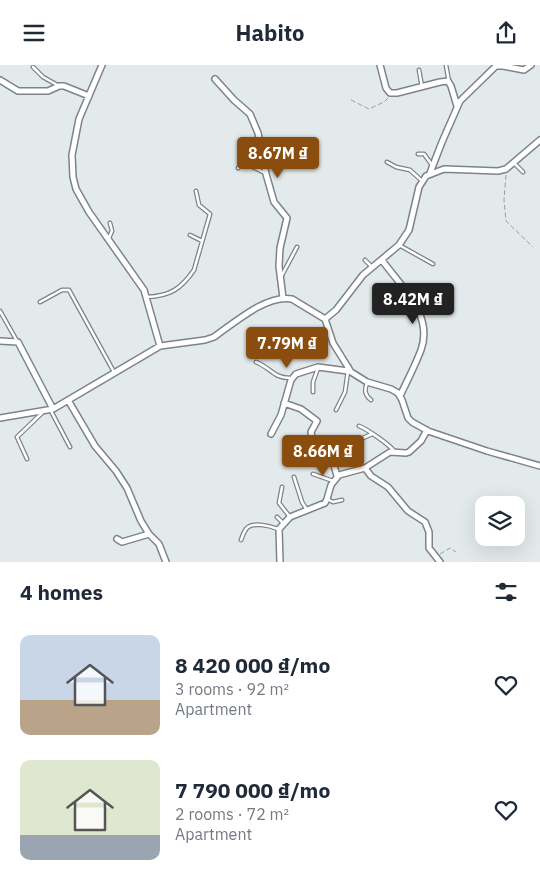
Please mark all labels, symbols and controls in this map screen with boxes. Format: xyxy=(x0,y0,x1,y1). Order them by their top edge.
text: Habito xyxy=(236,18,304,47)
icon: menu xyxy=(20,19,48,47)
icon: share xyxy=(492,19,520,47)
pin: 8.67M ₫ xyxy=(232,137,324,179)
text: 8.67M ₫ xyxy=(248,143,308,163)
pin: 8.42M ₫ xyxy=(367,283,459,325)
text: 8.42M ₫ xyxy=(383,289,443,309)
pin: 7.79M ₫ xyxy=(241,327,333,369)
text: 7.79M ₫ xyxy=(257,333,317,353)
pin: 8.66M ₫ xyxy=(277,435,369,477)
text: 8.66M ₫ xyxy=(293,441,353,461)
map controls xyxy=(475,496,525,546)
button: layers xyxy=(475,496,525,546)
text: 4 homes xyxy=(20,578,103,606)
icon: filters xyxy=(492,578,520,606)
text: 8 420 000 ₫/mo xyxy=(175,651,330,679)
icon: home xyxy=(60,655,120,715)
icon: heart xyxy=(492,671,520,699)
text: 3 rooms · 92 m² xyxy=(175,679,289,699)
text: Apartment xyxy=(175,699,252,719)
text: 7 790 000 ₫/mo xyxy=(175,776,330,804)
icon: home xyxy=(60,780,120,840)
icon: heart xyxy=(492,796,520,824)
text: 2 rooms · 72 m² xyxy=(175,804,289,824)
text: Apartment xyxy=(175,824,252,844)

